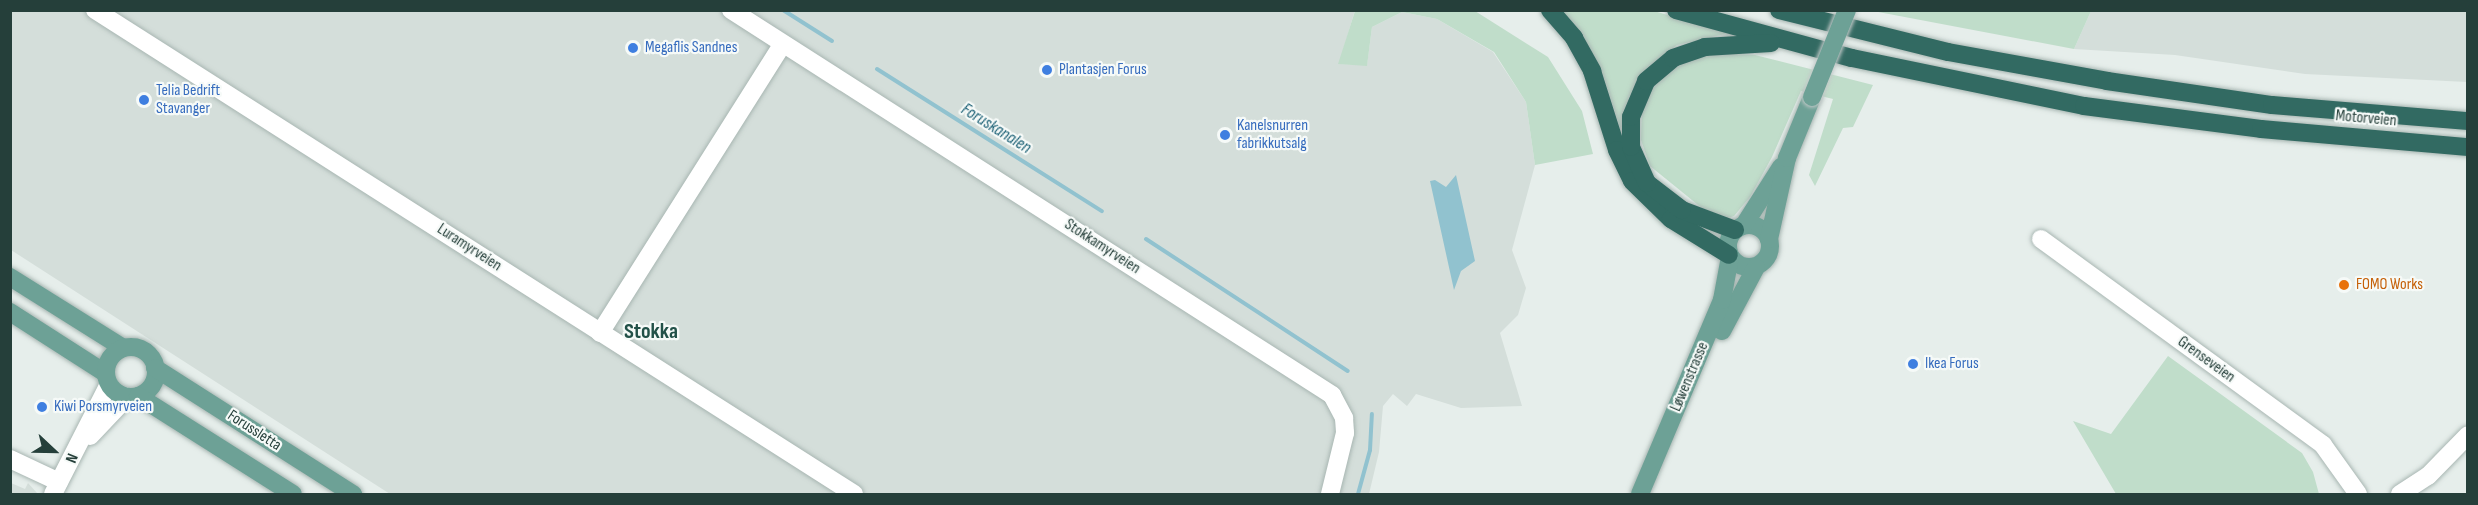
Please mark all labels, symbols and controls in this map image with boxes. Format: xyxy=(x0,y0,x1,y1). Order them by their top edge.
place label: Megaflis Sandnes xyxy=(645,38,737,58)
marker: Megaflis Sandnes xyxy=(626,41,640,55)
place label: Plantasjen Forus xyxy=(1059,60,1147,80)
marker: Plantasjen Forus xyxy=(1040,63,1054,77)
place label: Telia Bedrift Stavanger xyxy=(156,81,220,119)
marker: Telia Bedrift Stavanger xyxy=(137,93,151,107)
water label: Foruskanalen xyxy=(957,99,1035,159)
street label: Motorveien xyxy=(2335,107,2397,131)
place label: Kanelsnurren fabrikkutsalg xyxy=(1237,116,1308,154)
marker: Kanelsnurren fabrikkutsalg xyxy=(1218,128,1232,142)
street label: Stokkamyrveien xyxy=(1061,215,1143,279)
street label: Luramyrveien xyxy=(433,220,505,276)
place label: FOMO Works xyxy=(2356,275,2423,295)
marker: FOMO Works xyxy=(2337,278,2351,292)
district label: Stokka xyxy=(624,319,678,345)
street label: Grenseveien xyxy=(2173,333,2239,387)
street label: Løwenstrasse xyxy=(1667,339,1713,415)
place label: Ikea Forus xyxy=(1925,354,1979,374)
marker: Ikea Forus xyxy=(1906,357,1920,371)
place label: Kiwi Porsmyrveien xyxy=(54,397,152,417)
marker: Kiwi Porsmyrveien xyxy=(35,400,49,414)
street label: Forussletta xyxy=(224,407,284,455)
north arrow xyxy=(24,421,84,481)
text: N xyxy=(61,450,82,465)

